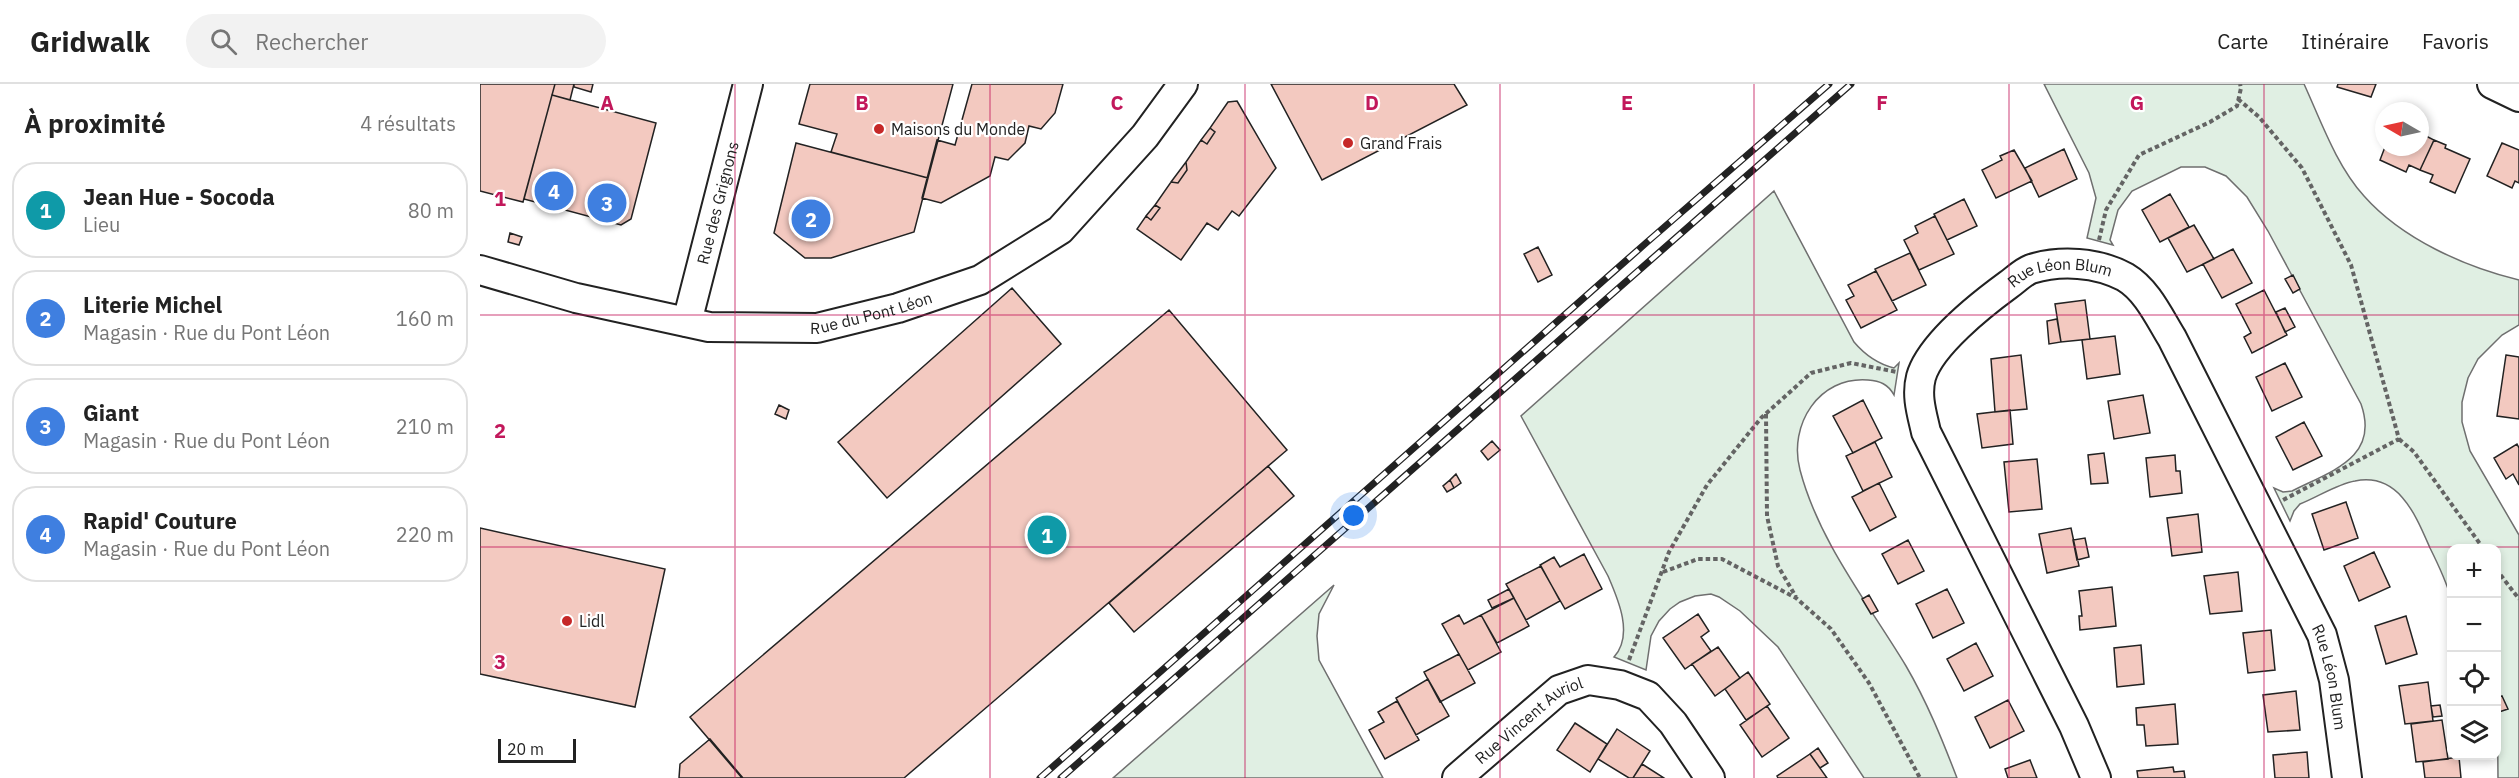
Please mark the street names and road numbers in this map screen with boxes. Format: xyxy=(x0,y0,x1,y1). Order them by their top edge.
street label: Rue des Grignons xyxy=(692,139,743,266)
street label: Rue Léon Blum xyxy=(2003,254,2115,292)
street label: Rue du Pont Léon xyxy=(810,287,935,338)
street label: Rue Léon Blum xyxy=(2308,621,2351,731)
street label: Rue Vincent Auriol xyxy=(1471,673,1586,768)

